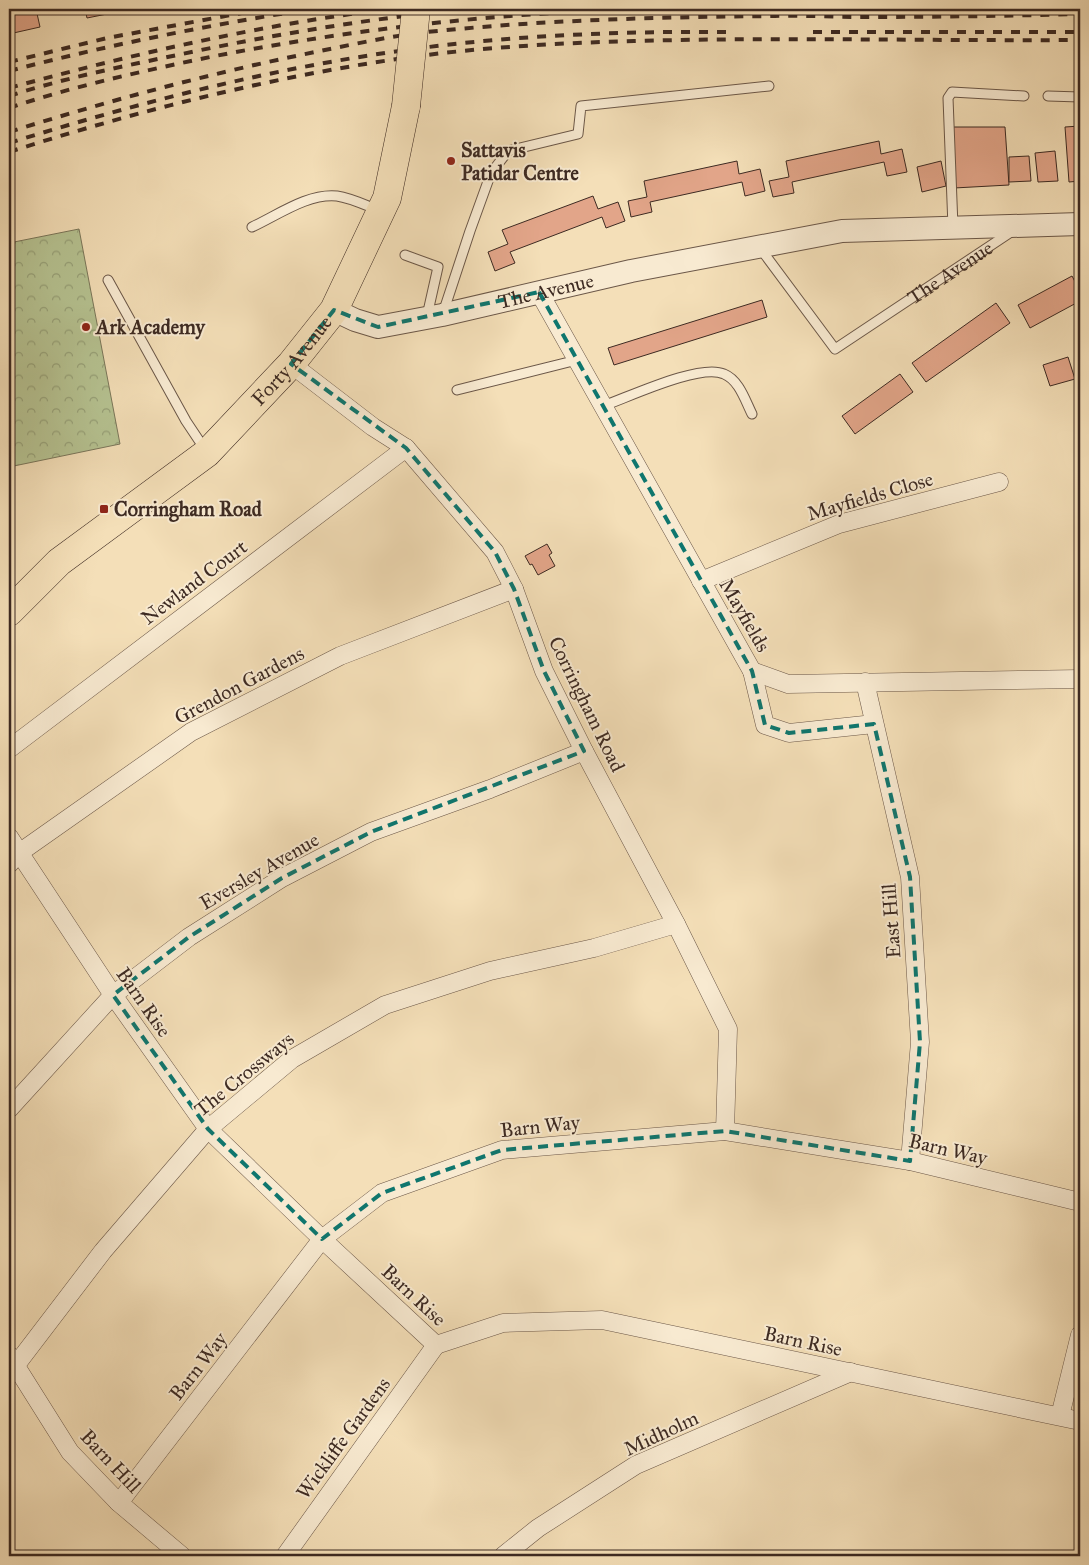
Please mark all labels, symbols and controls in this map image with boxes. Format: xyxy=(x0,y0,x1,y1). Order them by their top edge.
place label: Sattavis Patidar Centre xyxy=(461,138,579,185)
marker: Sattavis Patidar Centre xyxy=(445,155,457,167)
street label: The Avenue xyxy=(903,236,997,309)
street label: The Avenue xyxy=(496,268,596,314)
street label: Forty Avenue xyxy=(246,311,337,410)
place label: Ark Academy xyxy=(94,315,206,340)
marker: Ark Academy xyxy=(80,321,92,333)
street label: Mayfields Close xyxy=(804,467,936,525)
place label: Corringham Road xyxy=(114,497,263,522)
marker: Corringham Road xyxy=(98,503,110,515)
street label: Newland Court xyxy=(136,534,252,630)
street label: Mayfields xyxy=(714,574,776,656)
street label: Corringham Road xyxy=(543,632,630,776)
street label: Grendon Gardens xyxy=(170,641,308,729)
street label: Eversley Avenue xyxy=(195,827,323,915)
street label: East Hill xyxy=(876,882,906,959)
street label: Barn Rise xyxy=(111,963,177,1041)
street label: The Crossways xyxy=(189,1027,299,1121)
street label: Barn Way xyxy=(499,1110,582,1142)
street label: Barn Way xyxy=(906,1128,990,1170)
street label: Barn Rise xyxy=(377,1259,451,1331)
street label: Barn Rise xyxy=(762,1321,844,1361)
street label: Barn Way xyxy=(164,1327,232,1405)
street label: Wickliffe Gardens xyxy=(291,1372,395,1504)
street label: Midholm xyxy=(620,1405,702,1461)
street label: Barn Hill xyxy=(76,1424,147,1498)

